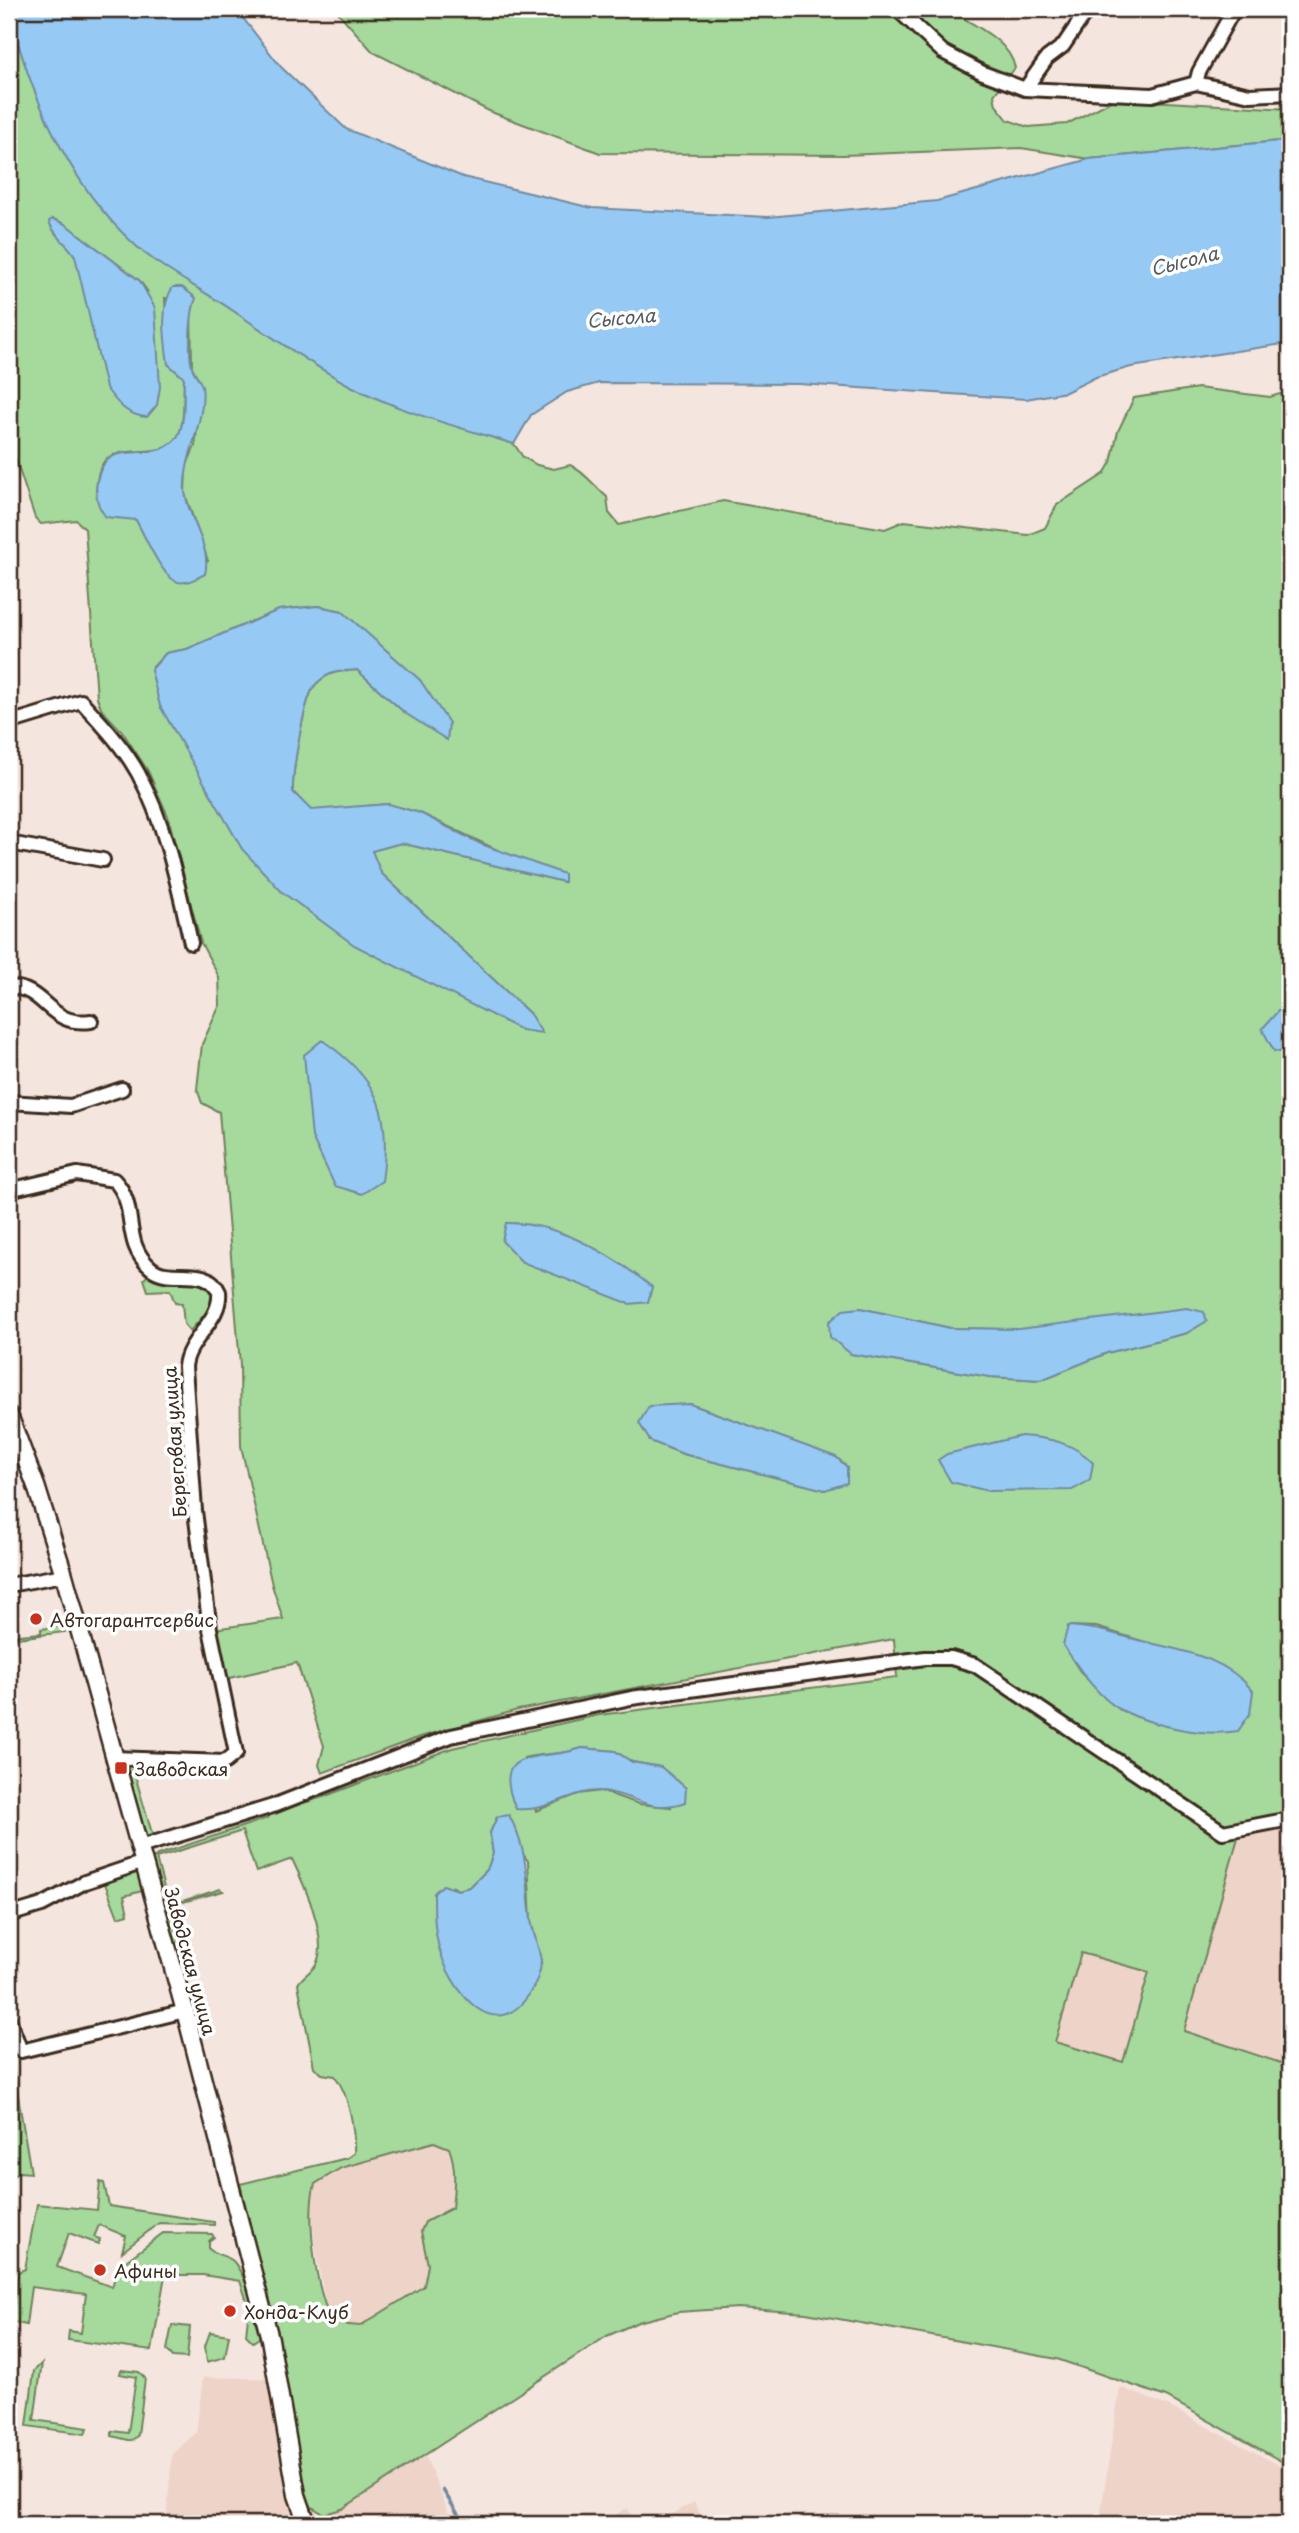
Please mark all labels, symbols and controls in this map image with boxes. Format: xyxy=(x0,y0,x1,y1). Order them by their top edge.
water label: Сысола xyxy=(1147,238,1222,282)
water label: Сысола xyxy=(585,300,658,334)
street label: Береговая улица xyxy=(155,1365,193,1518)
place label: Автогарантсервис xyxy=(50,1606,214,1633)
marker: Автогарантсервис xyxy=(28,1611,44,1627)
place label: Заводская xyxy=(135,1755,228,1782)
marker: Заводская xyxy=(113,1760,129,1776)
street label: Заводская улица xyxy=(158,1884,224,2039)
place label: Афины xyxy=(114,2257,177,2284)
marker: Афины xyxy=(92,2262,108,2278)
place label: Хонда-Клуб xyxy=(244,2298,349,2325)
marker: Хонда-Клуб xyxy=(222,2303,238,2319)

